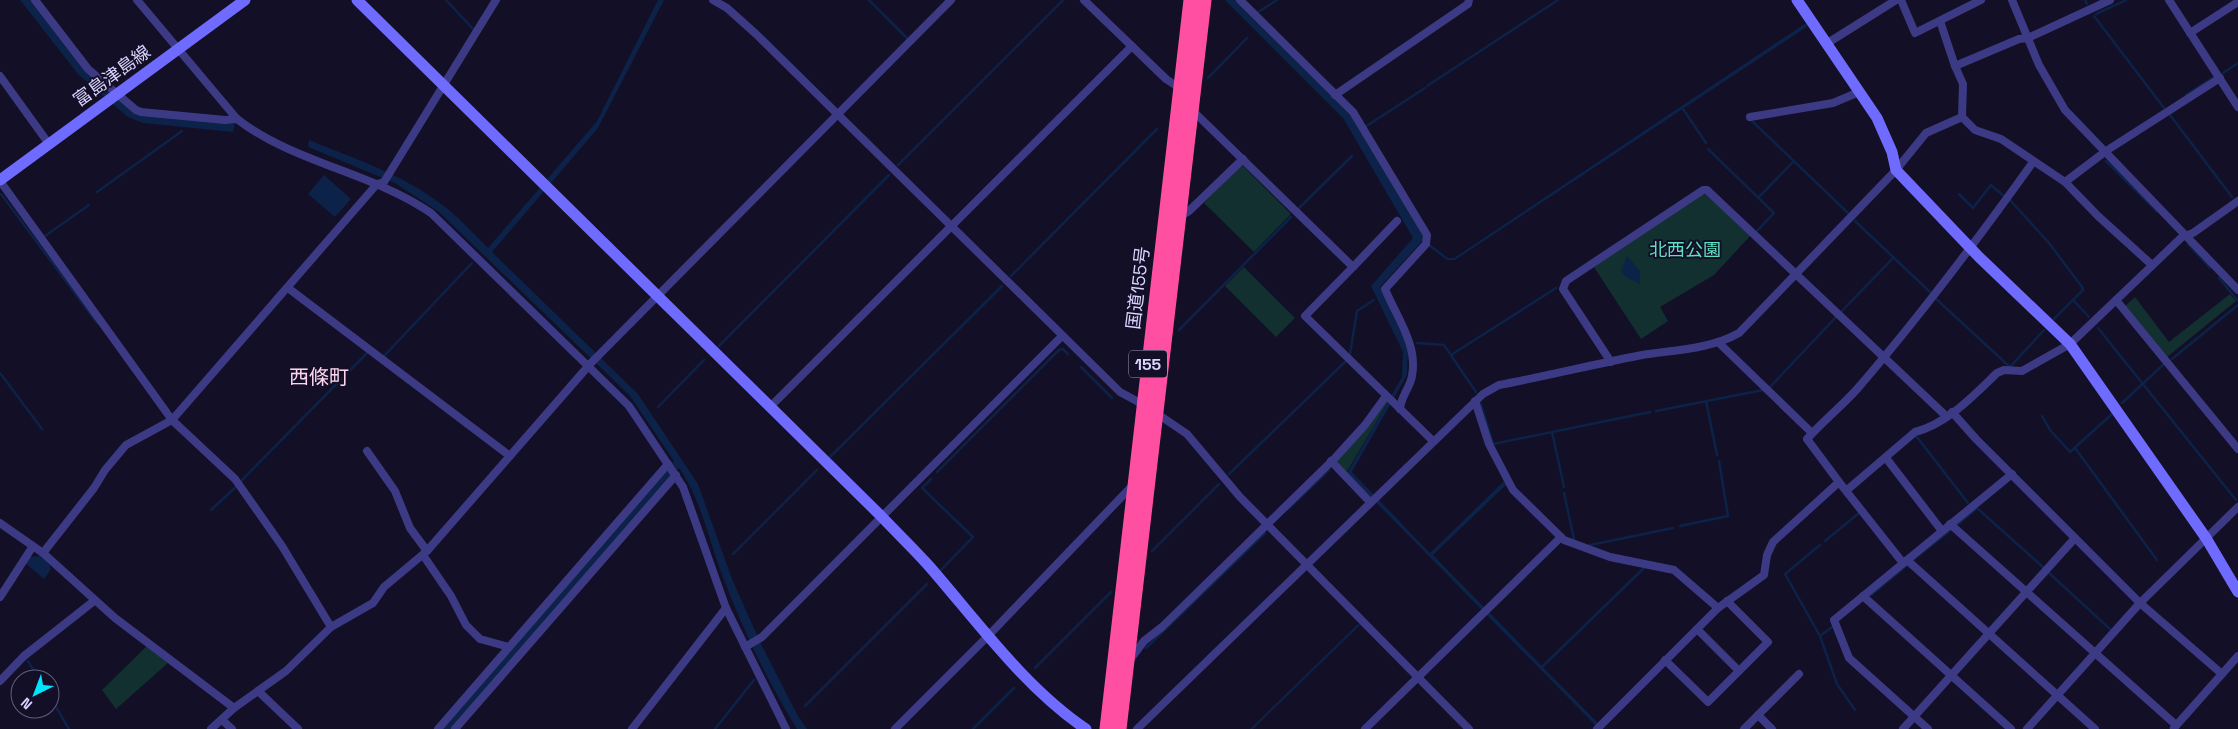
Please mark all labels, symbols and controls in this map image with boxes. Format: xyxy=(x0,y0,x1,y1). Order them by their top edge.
street label: 富島津島線 xyxy=(69,40,155,111)
park label: 北西公園 xyxy=(1649,238,1721,261)
street label: 国道155号 xyxy=(1121,245,1154,331)
road number: 155 xyxy=(1129,350,1167,378)
district label: 西條町 xyxy=(289,364,349,390)
north arrow xyxy=(10,669,60,719)
text: N xyxy=(17,694,36,713)

